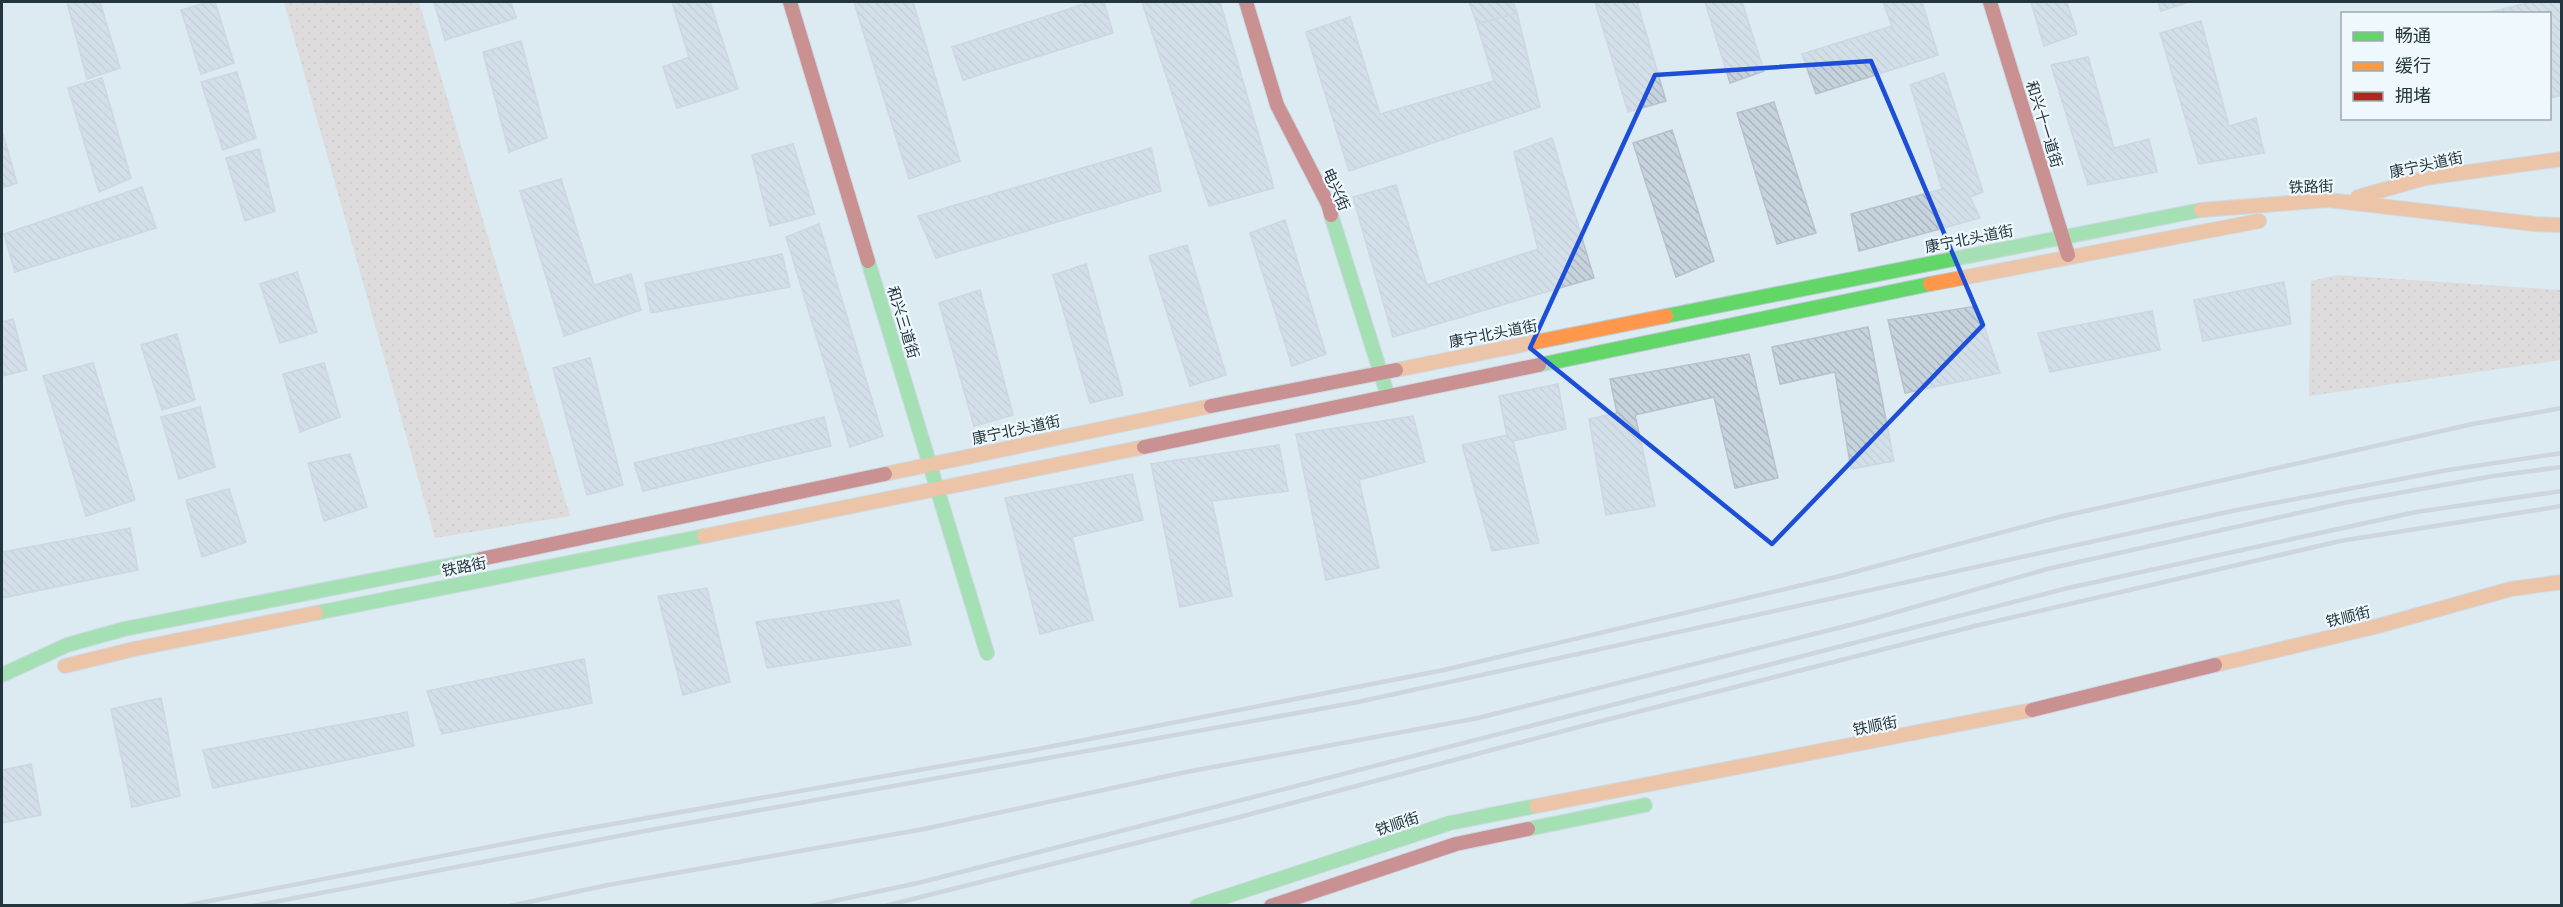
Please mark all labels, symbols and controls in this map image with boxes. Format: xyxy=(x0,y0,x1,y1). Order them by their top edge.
legend xyxy=(2341,12,2551,120)
text: 畅通 xyxy=(2395,23,2431,47)
text: 缓行 xyxy=(2395,53,2431,77)
street label: 和兴十一道街 xyxy=(2022,78,2068,170)
text: 拥堵 xyxy=(2395,83,2431,107)
street label: 康宁头道街 xyxy=(2387,146,2465,182)
street label: 电兴街 xyxy=(1319,164,1355,214)
street label: 铁路街 xyxy=(2288,175,2334,197)
street label: 康宁北头道街 xyxy=(1923,220,2015,256)
street label: 和兴三道街 xyxy=(883,283,925,361)
street label: 康宁北头道街 xyxy=(1447,315,1539,351)
street label: 康宁北头道街 xyxy=(970,410,1062,448)
street label: 铁路街 xyxy=(440,552,488,580)
street label: 铁顺街 xyxy=(2324,601,2372,631)
street label: 铁顺街 xyxy=(1851,711,1899,739)
street label: 铁顺街 xyxy=(1373,807,1421,839)

